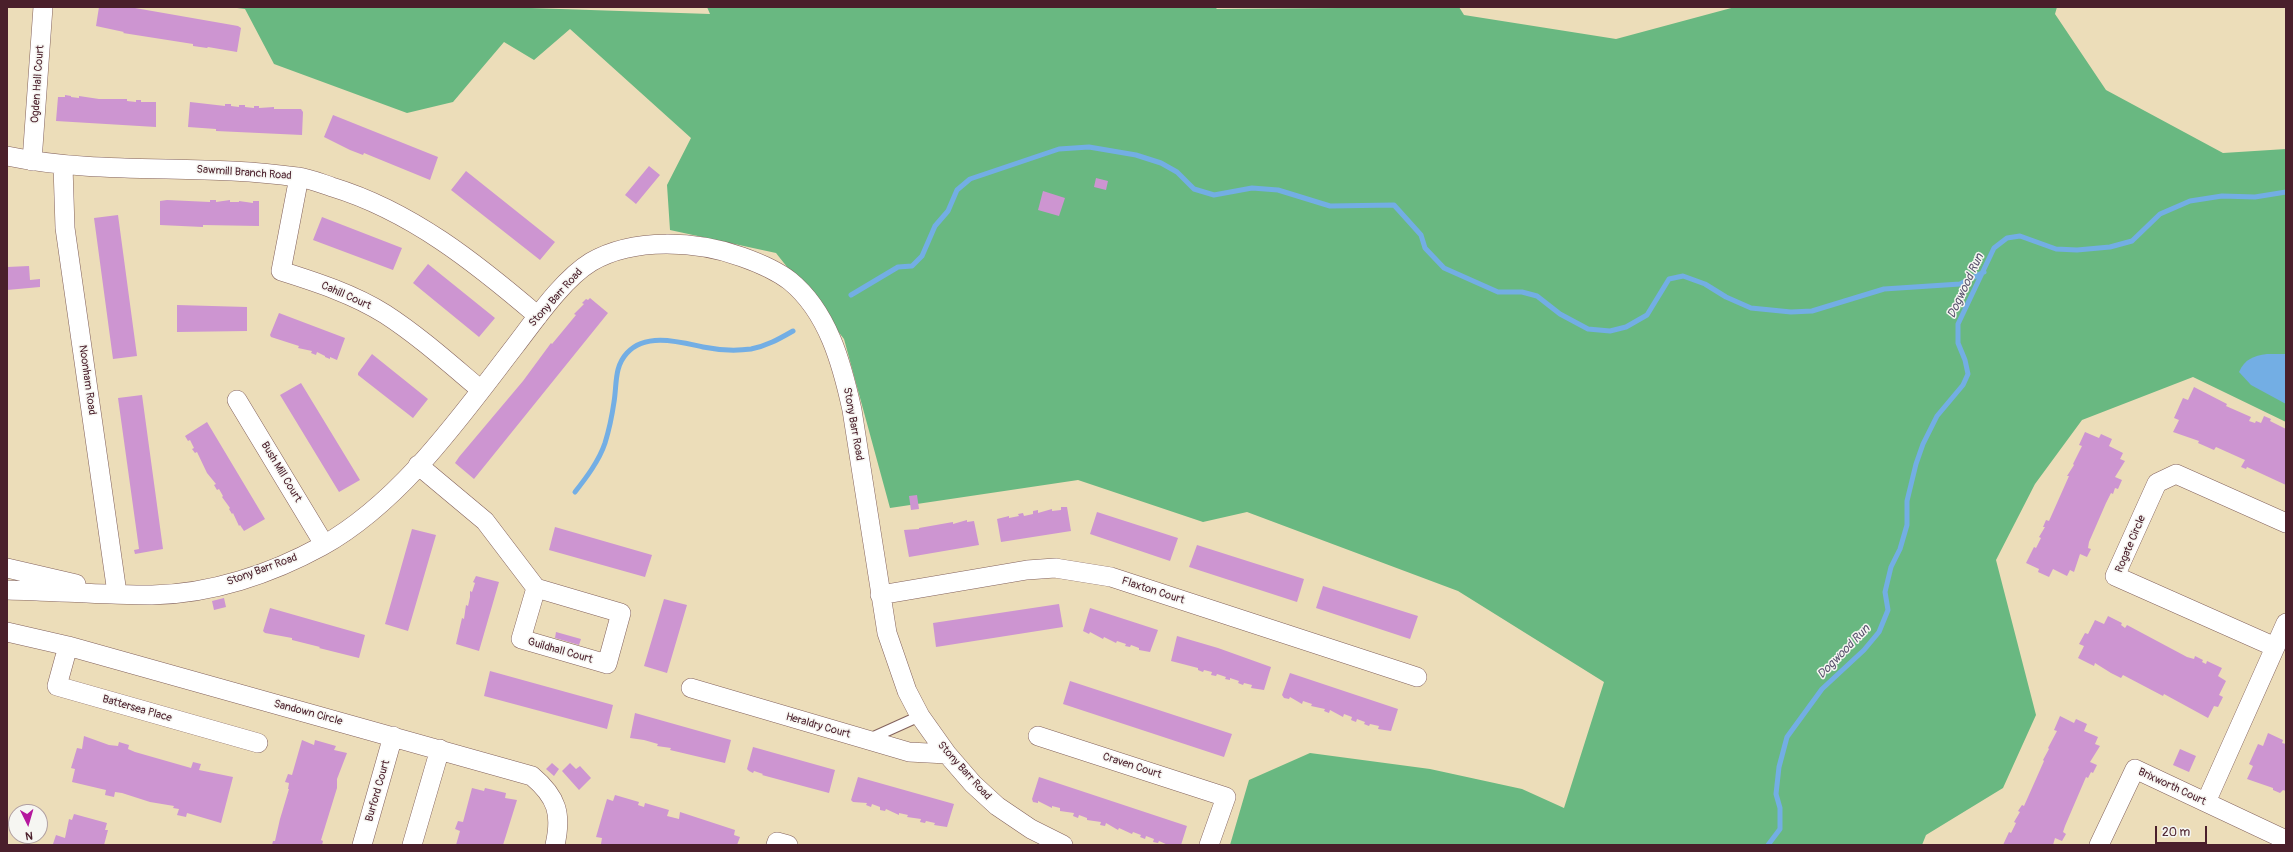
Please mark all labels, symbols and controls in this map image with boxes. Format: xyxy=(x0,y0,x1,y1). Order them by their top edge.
street label: Ogden Hall Court xyxy=(29,45,47,123)
street label: Sawmill Branch Road xyxy=(196,163,292,183)
water label: Dogwood Run xyxy=(1945,252,1987,320)
street label: Stony Barr Road xyxy=(526,266,586,330)
street label: Cahill Court xyxy=(319,279,373,313)
street label: Noonham Road xyxy=(76,344,98,416)
street label: Stony Barr Road xyxy=(840,386,866,462)
street label: Bush Mill Court xyxy=(258,439,304,505)
street label: Rogate Circle xyxy=(2113,513,2149,575)
street label: Stony Barr Road xyxy=(225,551,299,589)
street label: Flaxton Court xyxy=(1120,575,1186,607)
water label: Dogwood Run xyxy=(1815,622,1873,682)
street label: Guildhall Court xyxy=(526,635,594,667)
street label: Battersea Place xyxy=(101,693,173,725)
street label: Sandown Circle xyxy=(272,697,344,729)
street label: Heraldry Court xyxy=(784,710,852,742)
street label: Stony Barr Road xyxy=(934,739,994,803)
street label: Craven Court xyxy=(1101,750,1163,782)
street label: Burford Court xyxy=(363,759,393,823)
street label: Brixworth Court xyxy=(2136,766,2208,808)
north arrow xyxy=(8,804,48,844)
scale bar xyxy=(2157,818,2209,844)
text: 20 m xyxy=(2162,825,2190,840)
text: N xyxy=(25,829,33,842)

